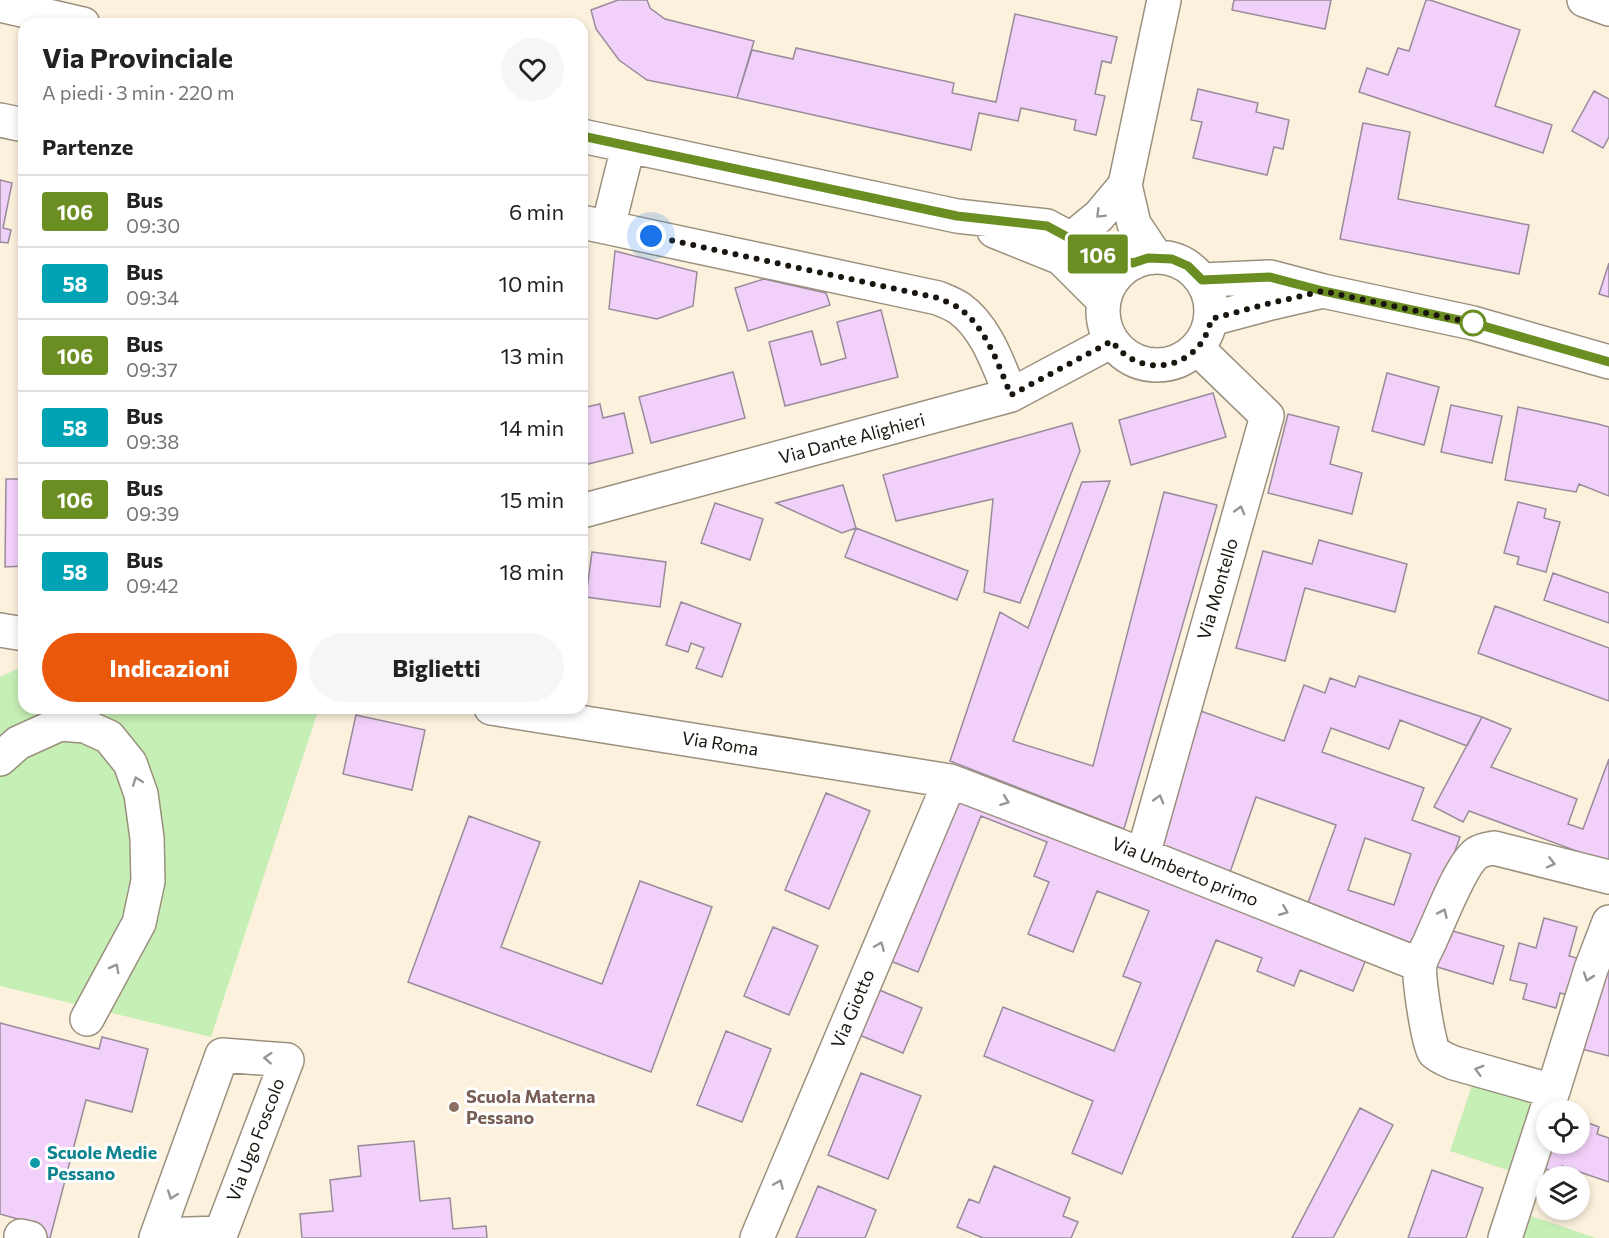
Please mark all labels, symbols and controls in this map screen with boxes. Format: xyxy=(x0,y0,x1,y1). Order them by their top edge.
button: heart xyxy=(501,38,564,101)
text: Via Provinciale xyxy=(42,40,233,74)
text: A piedi · 3 min · 220 m xyxy=(42,80,234,104)
text: Partenze xyxy=(42,133,133,160)
text: Bus xyxy=(126,186,163,213)
text: 6 min xyxy=(509,198,564,225)
text: 106 xyxy=(57,199,93,224)
one-way arrow xyxy=(1096,206,1107,217)
text: 09:30 xyxy=(126,213,180,237)
your location xyxy=(636,221,666,251)
line badge: 106 xyxy=(1064,234,1132,274)
text: 106 xyxy=(1080,242,1116,267)
text: Bus xyxy=(126,258,163,285)
text: 10 min xyxy=(499,270,564,297)
text: 58 xyxy=(62,271,88,296)
text: 09:34 xyxy=(126,285,179,309)
unlabelled marker xyxy=(1460,310,1486,336)
text: Bus xyxy=(126,330,163,357)
text: 13 min xyxy=(500,342,564,369)
text: 106 xyxy=(57,343,93,368)
text: 09:37 xyxy=(126,357,178,381)
text: Bus xyxy=(126,402,163,429)
street label: Via Dante Alighieri xyxy=(776,408,927,468)
text: 14 min xyxy=(500,414,564,441)
text: 58 xyxy=(62,415,88,440)
text: 09:38 xyxy=(126,429,179,453)
text: Bus xyxy=(126,474,163,501)
text: 15 min xyxy=(500,486,564,513)
text: 106 xyxy=(57,487,93,512)
text: 09:39 xyxy=(126,501,179,525)
one-way arrow xyxy=(1233,505,1245,516)
street label: Via Montello xyxy=(1192,535,1242,642)
text: Bus xyxy=(126,546,163,573)
text: 18 min xyxy=(500,558,564,585)
text: 58 xyxy=(62,559,88,584)
text: 09:42 xyxy=(126,573,179,597)
button: Indicazioni xyxy=(42,633,297,702)
button: Biglietti xyxy=(309,633,564,702)
street label: Via Roma xyxy=(680,726,760,760)
one-way arrow xyxy=(131,776,144,787)
one-way arrow xyxy=(999,794,1009,807)
one-way arrow xyxy=(1152,794,1164,805)
street label: Via Umberto primo xyxy=(1109,832,1262,911)
one-way arrow xyxy=(1546,855,1556,868)
one-way arrow xyxy=(1278,904,1289,916)
one-way arrow xyxy=(1436,908,1448,919)
one-way arrow xyxy=(873,942,885,953)
one-way arrow xyxy=(108,964,119,974)
street label: Via Giotto xyxy=(826,966,879,1051)
one-way arrow xyxy=(1583,971,1596,982)
one-way arrow xyxy=(263,1052,272,1065)
one-way arrow xyxy=(1475,1065,1485,1077)
street label: Via Ugo Foscolo xyxy=(221,1075,289,1204)
place label: Scuola Materna Pessano xyxy=(466,1085,595,1128)
marker: Scuola Materna Pessano xyxy=(447,1100,461,1114)
map controls xyxy=(1536,1100,1590,1220)
button: locate xyxy=(1536,1100,1590,1154)
place label: Scuole Medie Pessano xyxy=(47,1141,157,1184)
marker: Scuole Medie Pessano xyxy=(28,1156,42,1170)
button: layers xyxy=(1536,1166,1590,1220)
one-way arrow xyxy=(772,1179,784,1190)
one-way arrow xyxy=(166,1189,179,1200)

